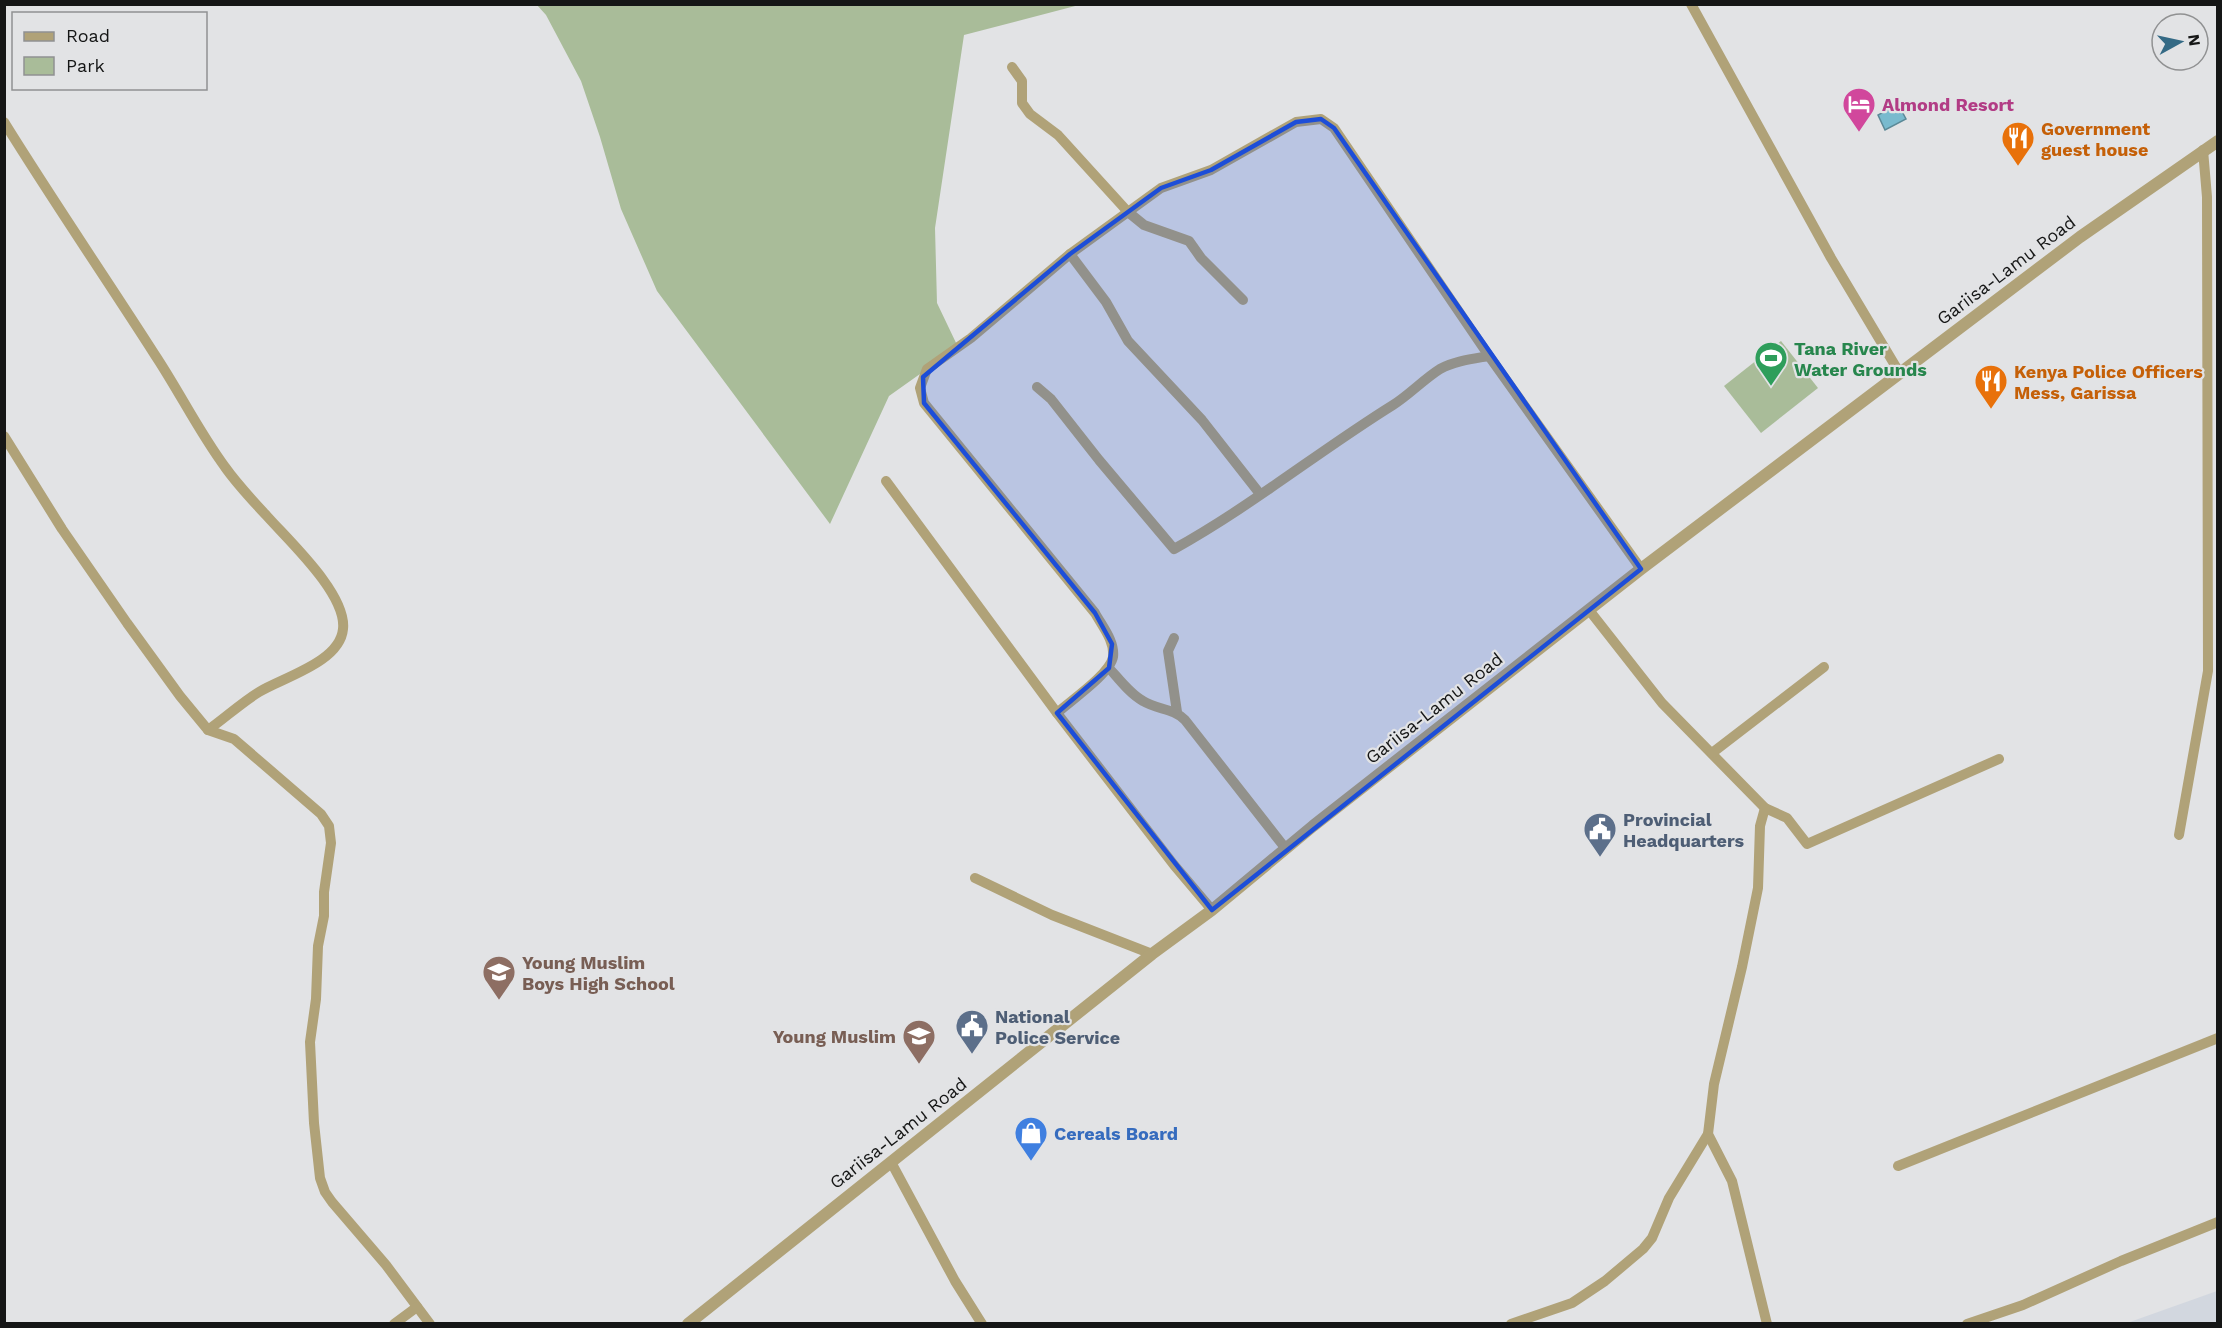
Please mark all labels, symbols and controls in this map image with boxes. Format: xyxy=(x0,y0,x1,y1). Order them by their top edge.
legend xyxy=(12,12,207,90)
north arrow xyxy=(2150,12,2210,72)
text: Road xyxy=(66,25,110,46)
text: N xyxy=(2184,33,2205,47)
text: Park xyxy=(66,55,105,76)
hotel icon: Almond Resort xyxy=(1841,86,1877,133)
place label: Almond Resort xyxy=(1882,94,2014,115)
place label: Government guest house xyxy=(2041,118,2150,160)
restaurant icon: Government guest house xyxy=(2000,120,2036,167)
street label: Gariisa-Lamu Road xyxy=(1933,211,2079,329)
place label: Tana River Water Grounds xyxy=(1794,338,1927,380)
sports icon: Tana River Water Grounds xyxy=(1753,340,1789,387)
place label: Kenya Police Officers Mess, Garissa xyxy=(2014,361,2203,403)
restaurant icon: Kenya Police Officers Mess, Garissa xyxy=(1973,363,2009,410)
street label: Gariisa-Lamu Road xyxy=(1361,648,1507,768)
place label: Provincial Headquarters xyxy=(1623,809,1745,851)
public building icon: Provincial Headquarters xyxy=(1582,811,1618,858)
place label: Young Muslim Boys High School xyxy=(522,952,675,994)
school or university icon: Young Muslim Boys High School xyxy=(481,954,517,1001)
place label: National Police Service xyxy=(995,1006,1120,1048)
public building icon: National Police Service xyxy=(954,1008,990,1055)
school or university icon: Young Muslim xyxy=(901,1018,937,1065)
place label: Young Muslim xyxy=(773,1026,896,1047)
street label: Gariisa-Lamu Road xyxy=(825,1073,971,1193)
shop icon: Cereals Board xyxy=(1013,1115,1049,1162)
place label: Cereals Board xyxy=(1054,1123,1178,1144)

